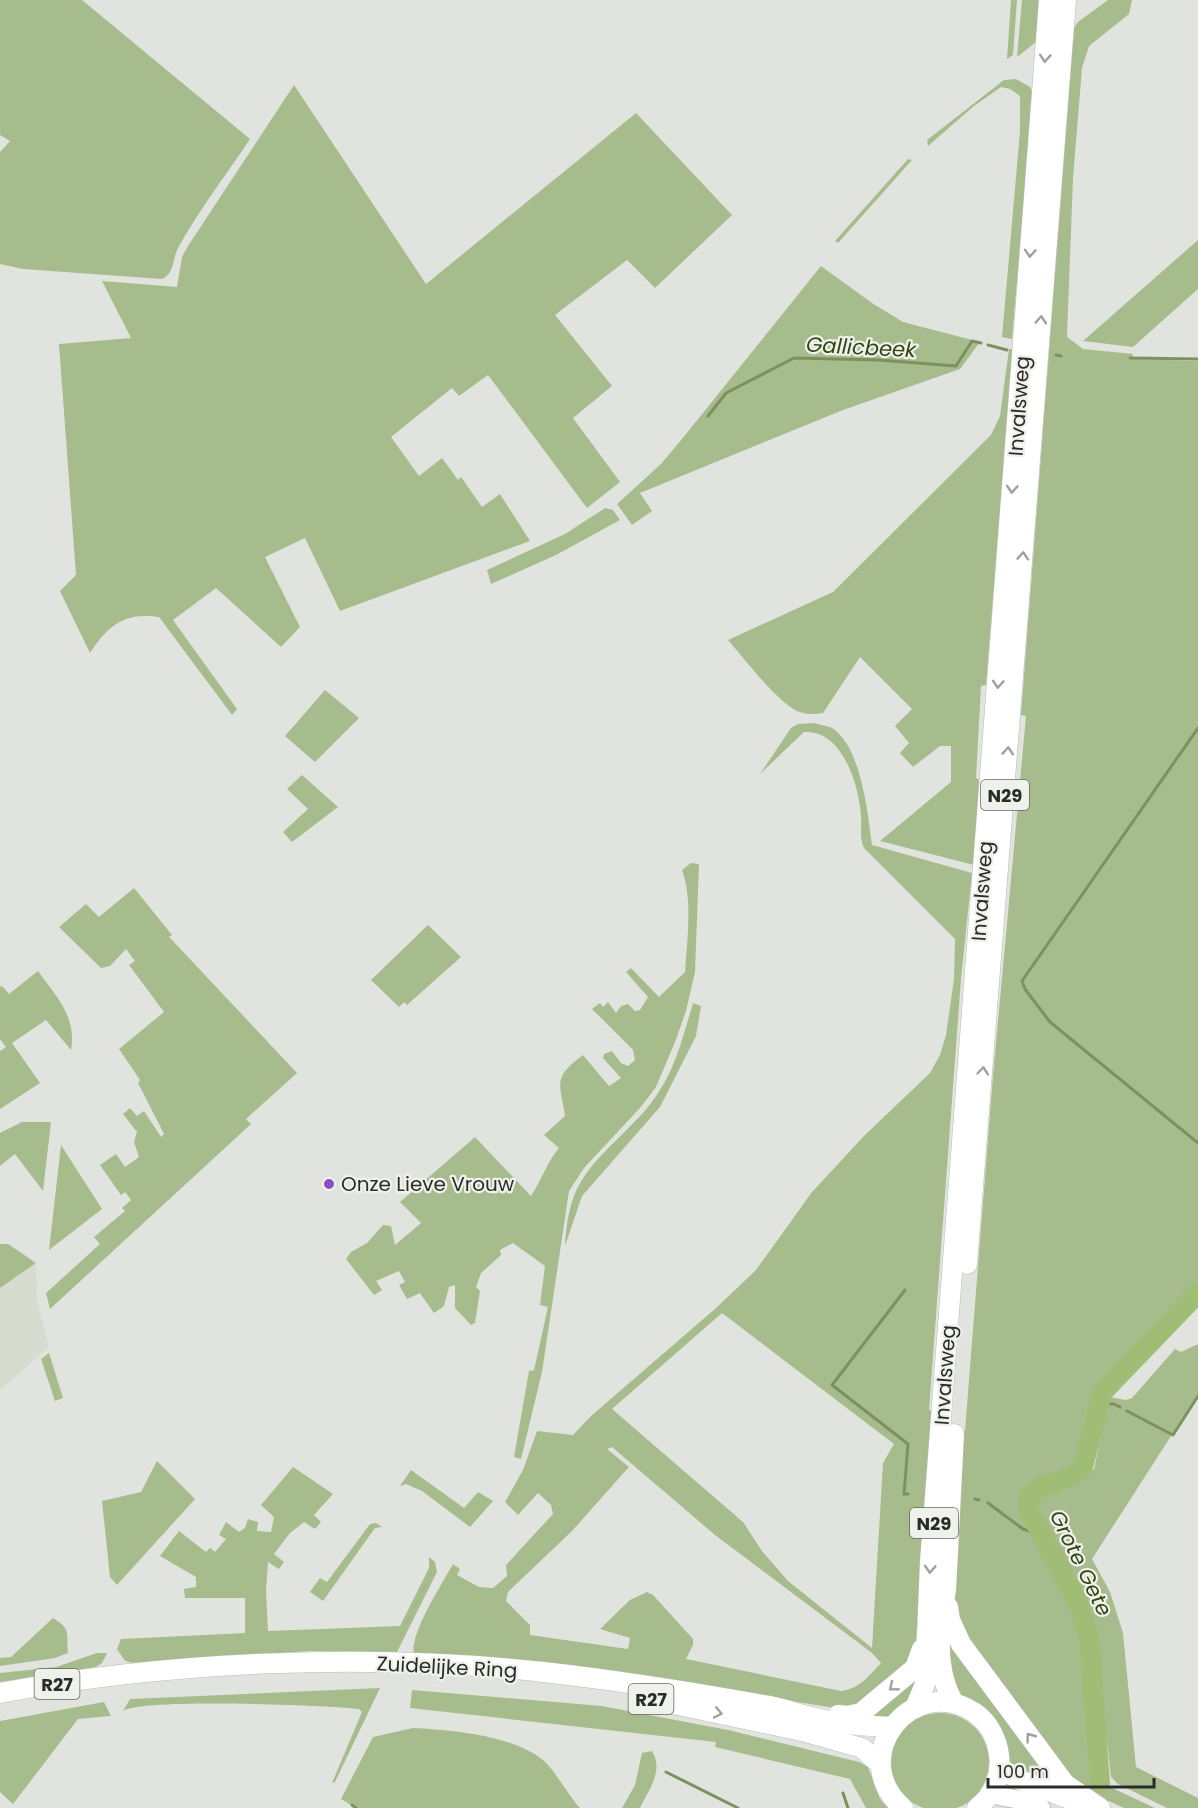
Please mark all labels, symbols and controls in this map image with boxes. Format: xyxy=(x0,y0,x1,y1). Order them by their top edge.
one-way arrow xyxy=(1039,54,1052,63)
one-way arrow xyxy=(1024,248,1037,257)
one-way arrow xyxy=(1034,315,1047,324)
water label: Gallicbeek xyxy=(805,330,918,364)
street label: Invalsweg xyxy=(1002,355,1036,457)
one-way arrow xyxy=(1006,485,1019,494)
one-way arrow xyxy=(1016,552,1029,561)
one-way arrow xyxy=(992,679,1005,688)
one-way arrow xyxy=(1001,746,1014,755)
road number: N29 xyxy=(981,780,1029,810)
street label: Invalsweg xyxy=(965,840,999,942)
one-way arrow xyxy=(976,1066,989,1075)
place label: Onze Lieve Vrouw xyxy=(341,1170,515,1198)
marker: Onze Lieve Vrouw xyxy=(322,1177,336,1191)
street label: Invalsweg xyxy=(928,1324,962,1426)
water label: Grote Gete xyxy=(1043,1505,1119,1621)
road number: N29 xyxy=(910,1508,958,1538)
one-way arrow xyxy=(924,1565,937,1574)
street label: Zuidelijke Ring xyxy=(376,1649,518,1685)
road number: R27 xyxy=(34,1669,80,1699)
one-way arrow xyxy=(889,1679,900,1690)
road number: R27 xyxy=(628,1684,674,1714)
one-way arrow xyxy=(713,1706,723,1719)
one-way arrow xyxy=(1027,1733,1038,1744)
scale bar xyxy=(988,1751,1154,1789)
text: 100 m xyxy=(997,1759,1049,1784)

